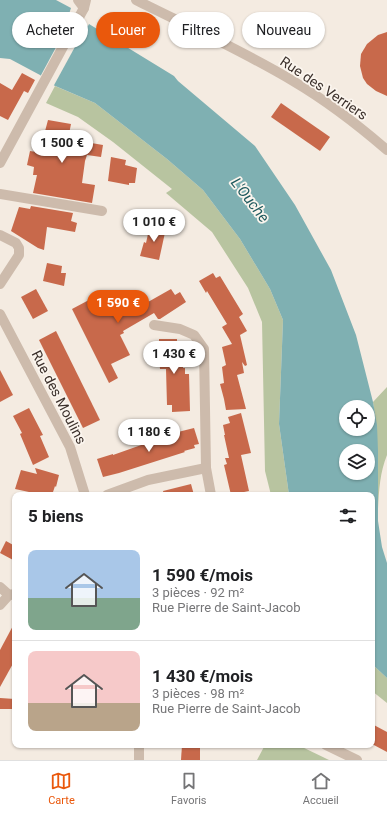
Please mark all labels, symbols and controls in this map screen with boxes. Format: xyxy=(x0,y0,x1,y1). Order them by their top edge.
chip: Acheter xyxy=(12,12,88,48)
chip: Louer xyxy=(96,12,160,48)
chip: Filtres xyxy=(168,12,234,48)
chip: Nouveau xyxy=(242,12,325,48)
street label: Rue des Verriers xyxy=(277,53,371,123)
pin: 1 500 € xyxy=(25,130,99,164)
text: 1 500 € xyxy=(40,135,84,150)
water label: L'Ouche xyxy=(227,174,273,226)
pin: 1 010 € xyxy=(117,209,191,243)
text: 1 010 € xyxy=(132,214,176,229)
pin: 1 590 € xyxy=(81,290,155,324)
text: 1 590 € xyxy=(96,295,140,310)
pin: 1 430 € xyxy=(137,341,211,375)
text: 1 430 € xyxy=(152,346,196,361)
street label: Rue des Moulins xyxy=(29,348,89,446)
map controls xyxy=(339,400,375,480)
button: locate xyxy=(339,400,375,436)
pin: 1 180 € xyxy=(112,419,186,453)
text: 1 180 € xyxy=(127,424,171,439)
button: layers xyxy=(339,444,375,480)
icon: filters xyxy=(337,505,359,527)
text: 5 biens xyxy=(28,506,83,526)
text: 1 590 €/mois xyxy=(152,565,253,585)
icon: home xyxy=(60,566,108,614)
text: 3 pièces · 92 m² xyxy=(152,585,244,600)
text: Rue Pierre de Saint-Jacob xyxy=(152,600,301,615)
text: 1 430 €/mois xyxy=(152,666,253,686)
icon: home xyxy=(60,667,108,715)
text: 3 pièces · 98 m² xyxy=(152,686,244,701)
text: Rue Pierre de Saint-Jacob xyxy=(152,701,301,716)
tab: Carte xyxy=(48,770,75,807)
tab: Favoris xyxy=(171,770,207,807)
tab: Accueil xyxy=(303,770,339,807)

